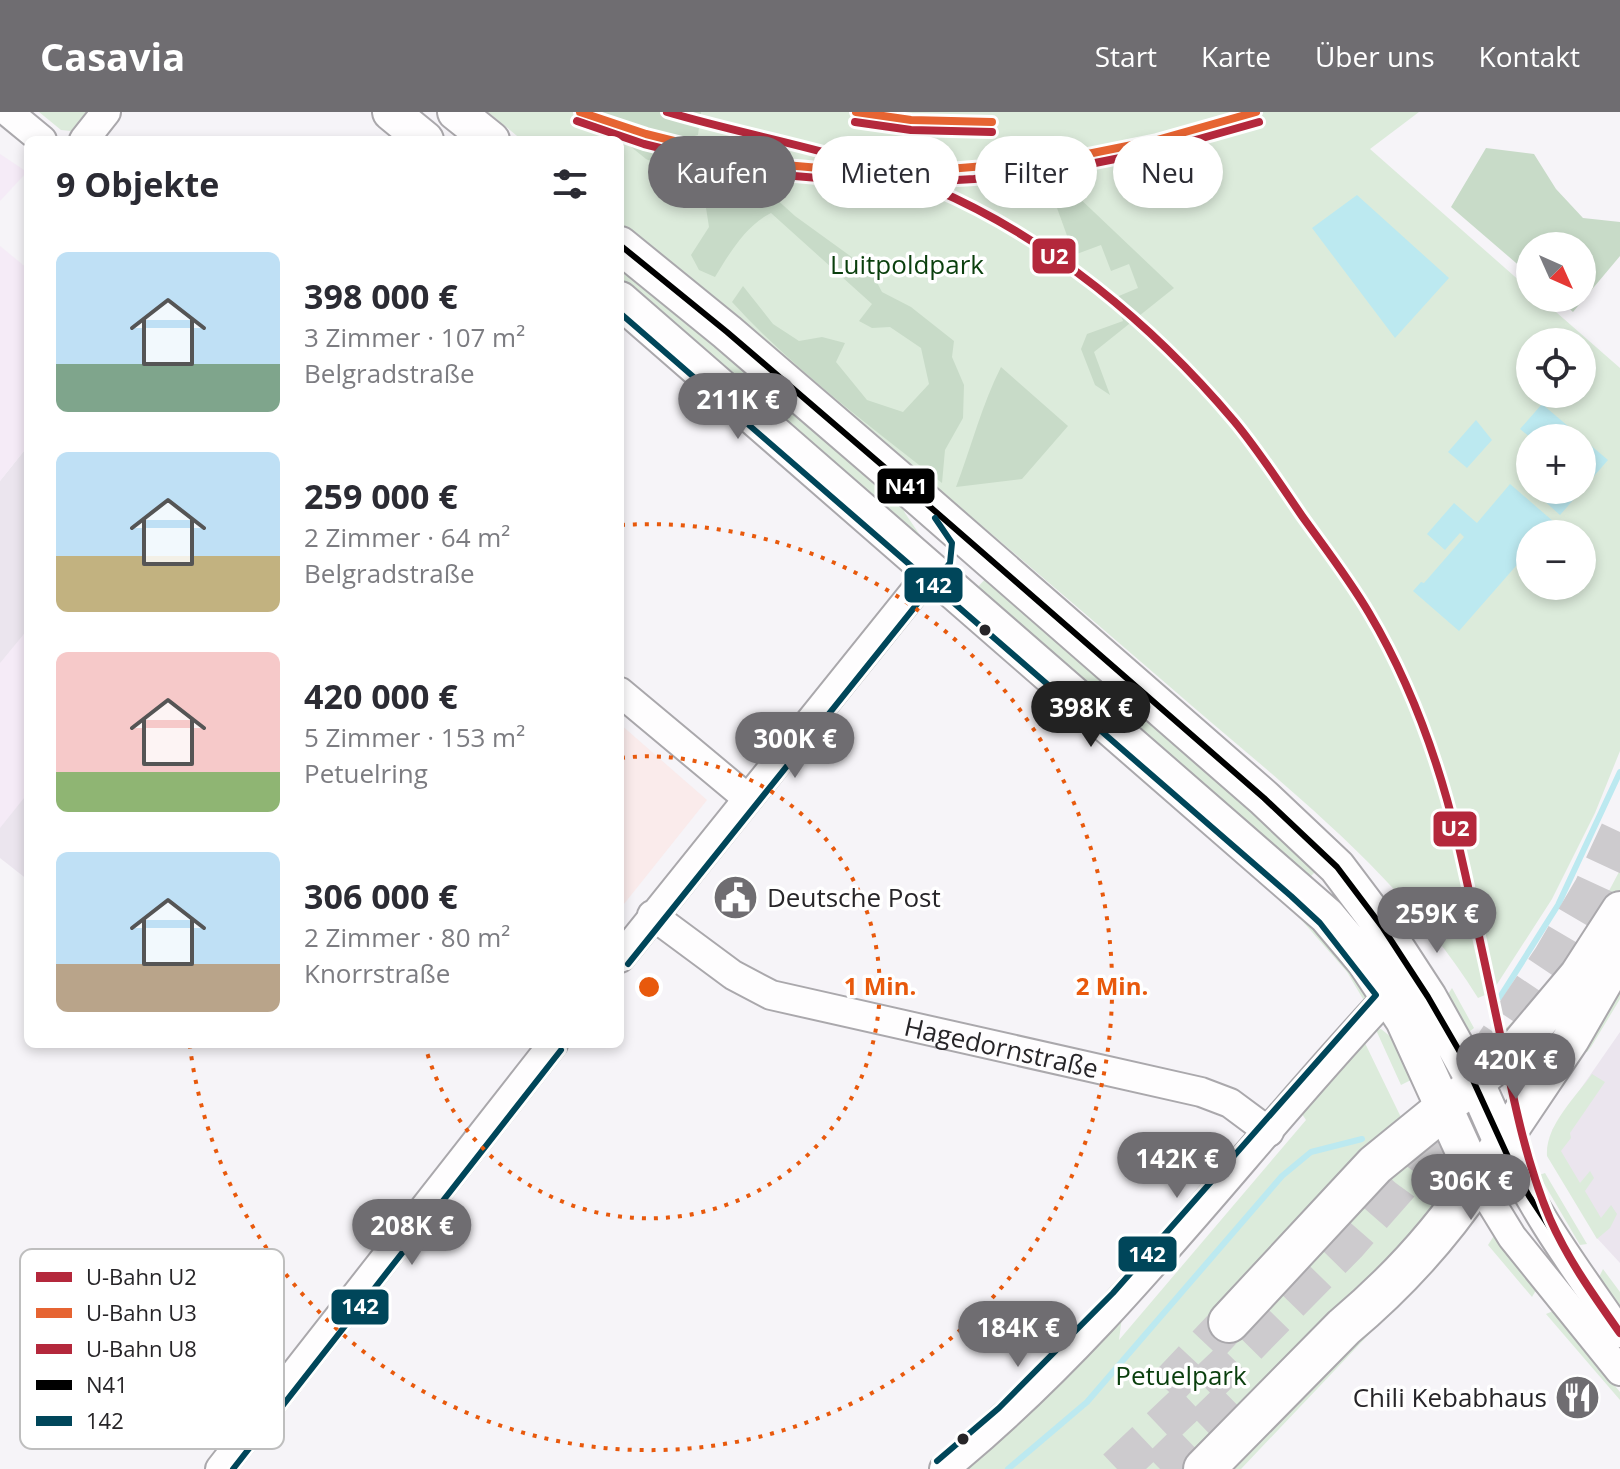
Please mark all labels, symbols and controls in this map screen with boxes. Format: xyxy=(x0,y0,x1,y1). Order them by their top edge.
text: Casavia xyxy=(40,30,185,82)
text: Start xyxy=(1095,37,1157,75)
text: Karte xyxy=(1201,37,1271,75)
text: Über uns xyxy=(1315,37,1435,75)
text: Kontakt xyxy=(1479,37,1580,75)
chip: Kaufen xyxy=(648,136,796,208)
chip: Mieten xyxy=(812,136,959,208)
chip: Filter xyxy=(975,136,1097,208)
chip: Neu xyxy=(1113,136,1223,208)
text: 9 Objekte xyxy=(56,161,219,207)
icon: filters xyxy=(548,162,592,206)
north arrow xyxy=(1516,232,1596,312)
map controls xyxy=(1516,232,1596,600)
line badge: U2 xyxy=(1031,237,1077,275)
text: U2 xyxy=(1039,240,1069,270)
park label: Luitpoldpark xyxy=(830,246,984,282)
text: 398 000 € xyxy=(304,273,458,319)
icon: home xyxy=(120,284,216,380)
text: 3 Zimmer · 107 m² xyxy=(304,319,525,355)
button: locate xyxy=(1516,328,1596,408)
text: Belgradstraße xyxy=(304,355,475,391)
pin: 211K € xyxy=(673,373,803,441)
text: 211K € xyxy=(696,381,780,417)
button: + xyxy=(1516,424,1596,504)
line badge: N41 xyxy=(876,467,936,505)
text: N41 xyxy=(884,470,928,500)
text: 259 000 € xyxy=(304,473,458,519)
icon: home xyxy=(120,484,216,580)
text: 2 Zimmer · 64 m² xyxy=(304,519,510,555)
button: − xyxy=(1516,520,1596,600)
text: Belgradstraße xyxy=(304,555,475,591)
line badge: 142 xyxy=(903,566,964,604)
text: 142 xyxy=(914,569,952,599)
unlabelled marker xyxy=(977,622,993,638)
text: 420 000 € xyxy=(304,673,458,719)
pin: 398K € xyxy=(1026,681,1156,749)
icon: home xyxy=(120,684,216,780)
text: 398K € xyxy=(1049,689,1133,725)
pin: 300K € xyxy=(730,712,860,780)
text: 5 Zimmer · 153 m² xyxy=(304,719,525,755)
text: 300K € xyxy=(753,720,837,756)
text: Petuelring xyxy=(304,755,428,791)
line badge: U2 xyxy=(1432,810,1478,848)
text: U2 xyxy=(1440,812,1470,842)
text: 306 000 € xyxy=(304,873,458,919)
public building icon: Deutsche Post xyxy=(712,873,760,921)
place label: Deutsche Post xyxy=(767,879,941,915)
icon: home xyxy=(120,884,216,980)
pin: 259K € xyxy=(1372,887,1502,955)
text: 259K € xyxy=(1395,895,1479,931)
text: 2 Zimmer · 80 m² xyxy=(304,919,510,955)
text: Knorrstraße xyxy=(304,955,450,991)
text: 1 Min. xyxy=(844,969,916,1002)
text: 2 Min. xyxy=(1076,969,1148,1002)
centre of rings xyxy=(635,973,663,1001)
street label: Hagedornstraße xyxy=(901,1008,1102,1086)
pin: 420K € xyxy=(1451,1033,1581,1101)
text: 420K € xyxy=(1474,1041,1558,1077)
pin: 142K € xyxy=(1112,1132,1242,1200)
text: 142K € xyxy=(1135,1140,1219,1176)
pin: 306K € xyxy=(1406,1154,1536,1222)
text: 306K € xyxy=(1429,1162,1513,1198)
pin: 208K € xyxy=(347,1199,477,1267)
text: 208K € xyxy=(370,1207,454,1243)
line badge: 142 xyxy=(1117,1235,1178,1273)
text: 142 xyxy=(1128,1238,1166,1268)
legend xyxy=(20,1249,284,1449)
text: U-Bahn U2 xyxy=(86,1261,197,1291)
line badge: 142 xyxy=(330,1288,390,1326)
text: 142 xyxy=(341,1290,379,1320)
text: U-Bahn U3 xyxy=(86,1297,197,1327)
pin: 184K € xyxy=(953,1301,1083,1369)
text: 184K € xyxy=(976,1309,1060,1345)
text: U-Bahn U8 xyxy=(86,1333,197,1363)
park label: Petuelpark xyxy=(1115,1357,1247,1393)
text: N41 xyxy=(86,1369,128,1399)
restaurant icon: Chili Kebabhaus xyxy=(1554,1373,1602,1421)
place label: Chili Kebabhaus xyxy=(1353,1379,1547,1415)
text: 142 xyxy=(86,1405,124,1435)
unlabelled marker xyxy=(955,1431,971,1447)

